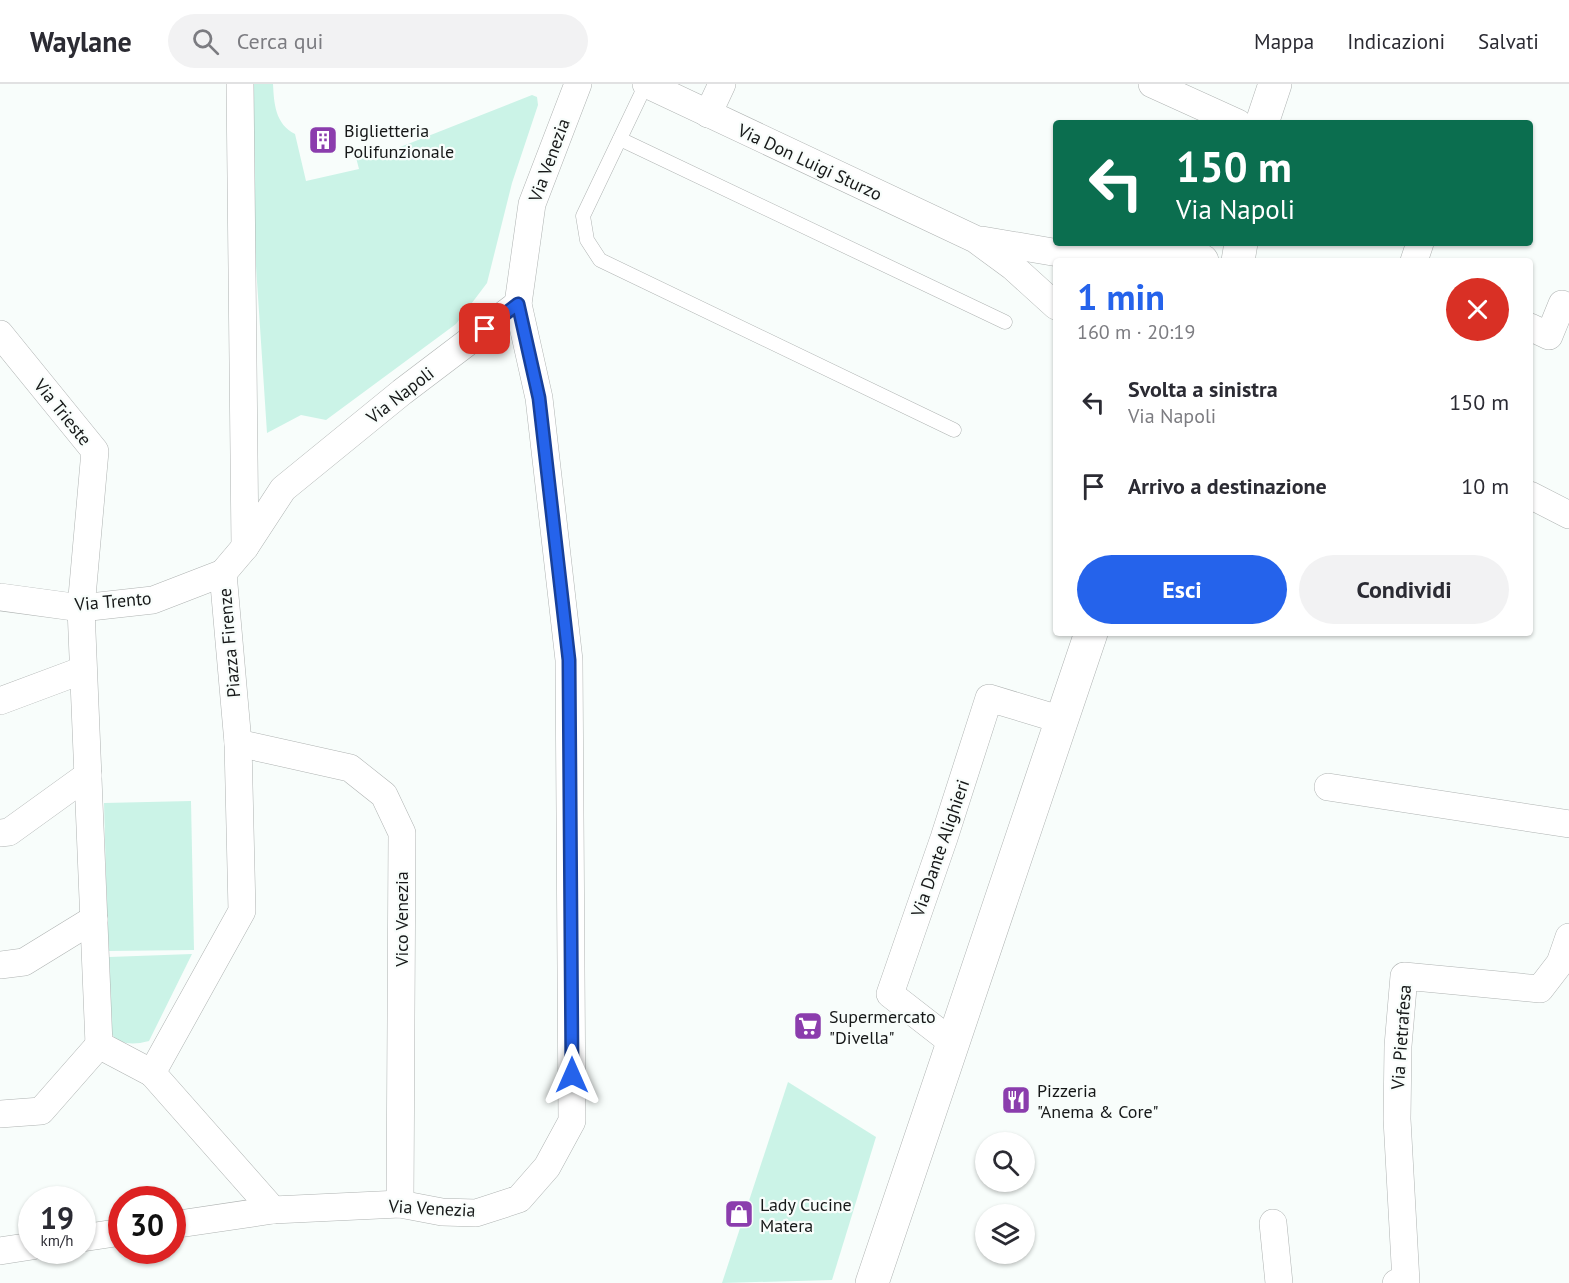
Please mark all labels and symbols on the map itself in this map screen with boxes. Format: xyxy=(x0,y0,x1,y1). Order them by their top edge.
street label: Via Venezia xyxy=(523,115,575,206)
street label: Via Don Luigi Sturzo xyxy=(733,118,886,205)
place label: Biglietteria Polifunzionale xyxy=(344,119,454,163)
building icon: Biglietteria Polifunzionale xyxy=(307,124,339,156)
pin xyxy=(459,303,510,354)
street label: Via Napoli xyxy=(361,362,438,429)
street label: Via Trieste xyxy=(29,373,97,450)
street label: Via Trento xyxy=(73,586,152,616)
street label: Piazza Firenze xyxy=(213,587,245,699)
street label: Via Dante Alighieri xyxy=(905,776,974,921)
street label: Vico Venezia xyxy=(390,871,413,968)
street label: Via Pietrafesa xyxy=(1386,984,1416,1091)
place label: Supermercato "Divella" xyxy=(829,1005,936,1049)
supermarket icon: Supermercato "Divella" xyxy=(792,1010,824,1042)
position arrow xyxy=(540,1043,604,1107)
place label: Pizzeria "Anema & Core" xyxy=(1037,1079,1159,1123)
restaurant icon: Pizzeria "Anema & Core" xyxy=(1000,1084,1032,1116)
speed limit sign: 30 xyxy=(108,1186,186,1264)
place label: Lady Cucine Matera xyxy=(760,1193,852,1237)
street label: Via Venezia xyxy=(387,1194,476,1222)
shop icon: Lady Cucine Matera xyxy=(723,1198,755,1230)

